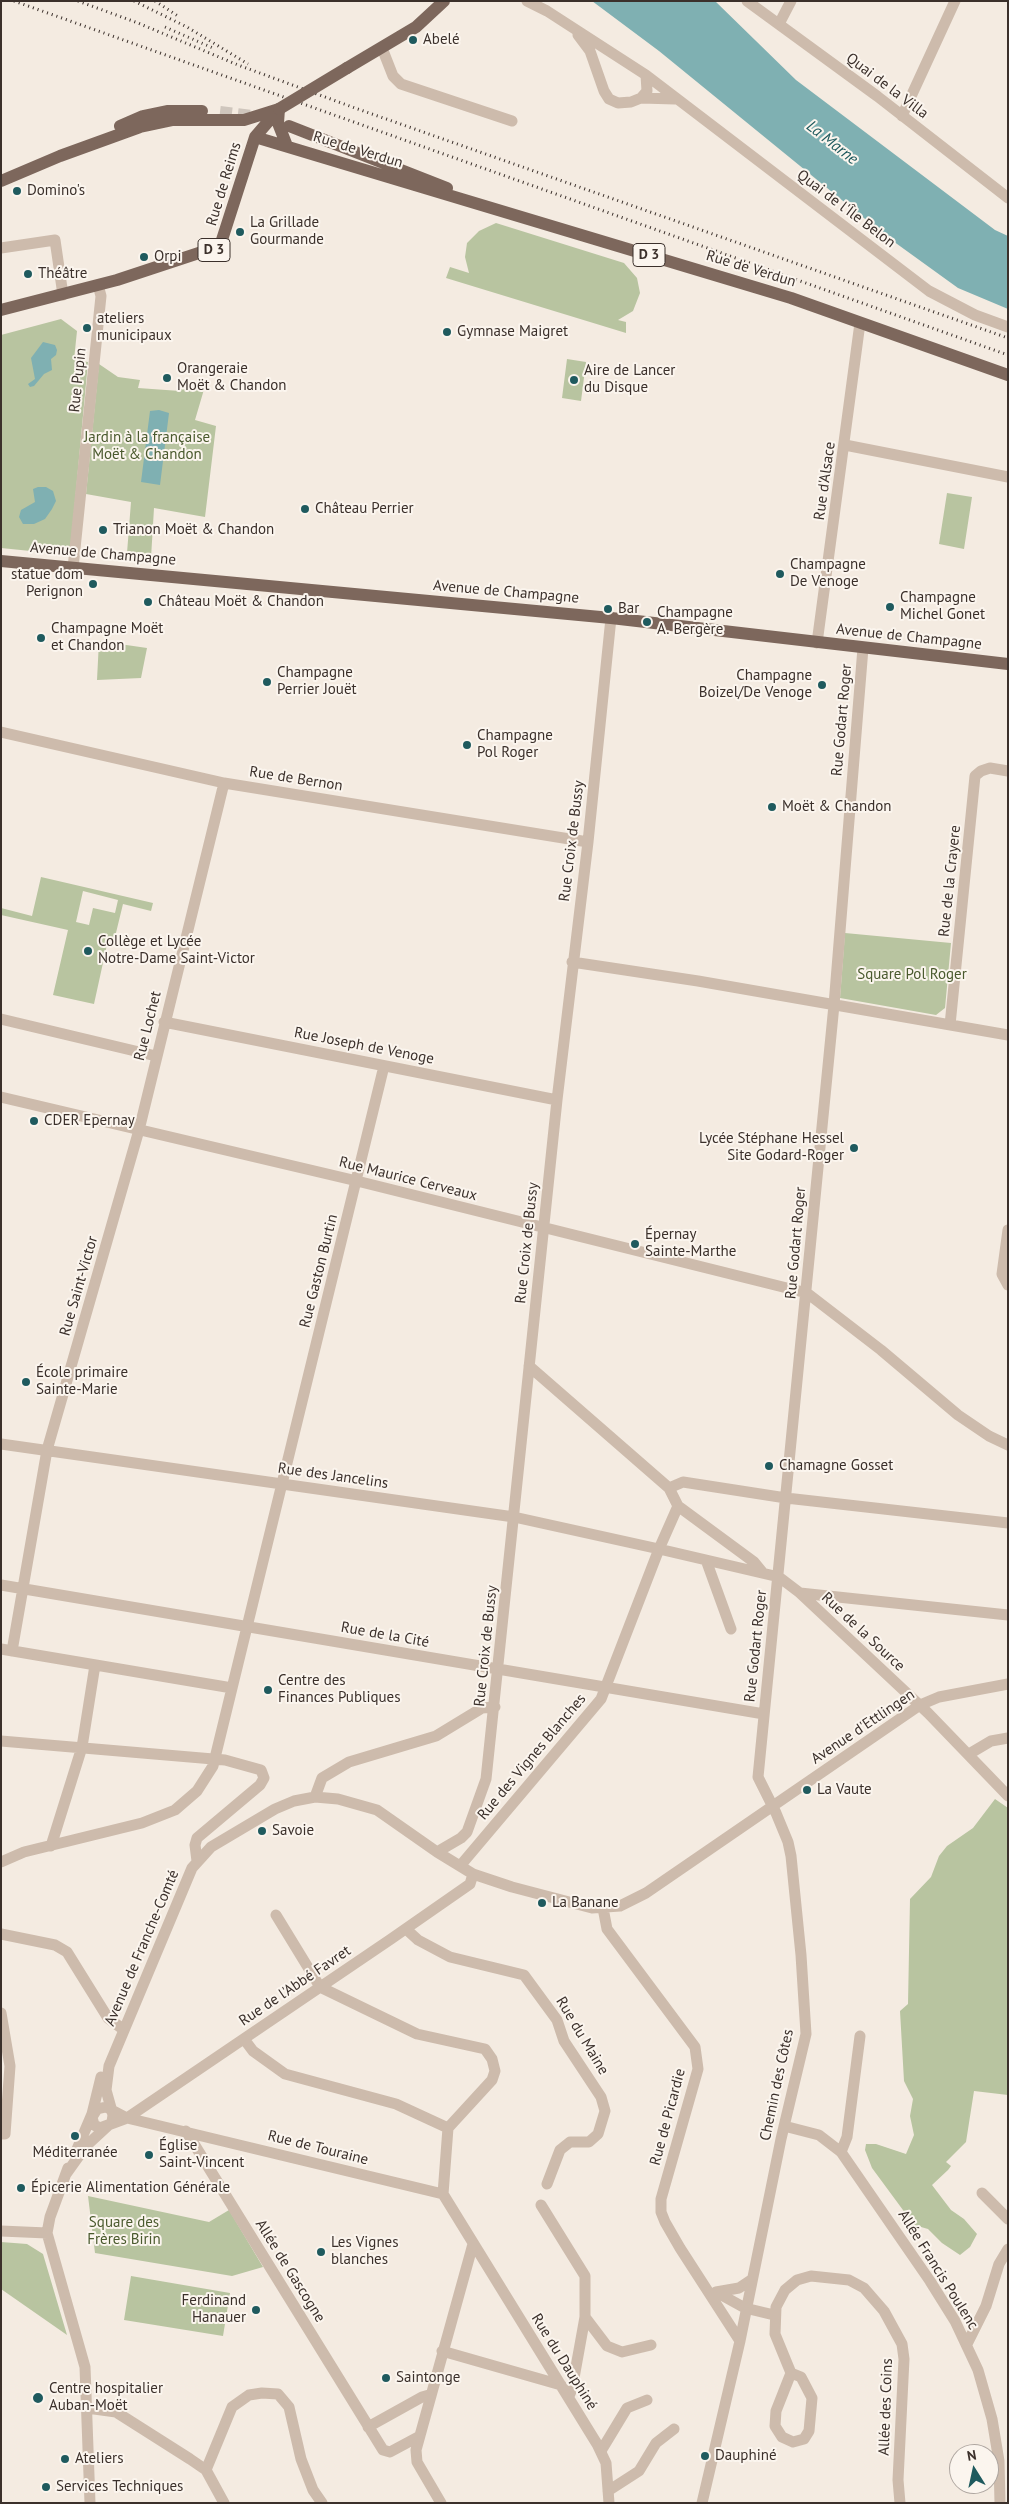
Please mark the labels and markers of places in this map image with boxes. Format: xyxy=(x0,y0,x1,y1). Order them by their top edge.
place label: Abelé xyxy=(423,31,459,49)
marker: Abelé xyxy=(407,34,419,46)
place label: Domino's xyxy=(27,182,85,200)
marker: Domino's xyxy=(11,185,23,197)
place label: La Grillade Gourmande xyxy=(250,214,324,249)
marker: La Grillade Gourmande xyxy=(234,226,246,238)
place label: Orpi xyxy=(154,248,181,266)
marker: Orpi xyxy=(138,251,150,263)
place label: Théâtre xyxy=(38,265,87,283)
marker: Théâtre xyxy=(22,268,34,280)
place label: ateliers municipaux xyxy=(97,310,172,345)
marker: ateliers municipaux xyxy=(81,322,93,334)
place label: Gymnase Maigret xyxy=(457,323,568,341)
marker: Gymnase Maigret xyxy=(441,326,453,338)
place label: Orangeraie Moët & Chandon xyxy=(177,360,287,395)
place label: Aire de Lancer du Disque xyxy=(584,362,675,397)
marker: Orangeraie Moët & Chandon xyxy=(161,372,173,384)
marker: Aire de Lancer du Disque xyxy=(568,374,580,386)
place label: Château Perrier xyxy=(315,500,414,518)
marker: Château Perrier xyxy=(299,503,311,515)
place label: Trianon Moët & Chandon xyxy=(113,521,274,539)
marker: Trianon Moët & Chandon xyxy=(97,524,109,536)
place label: Champagne De Venoge xyxy=(790,556,866,591)
place label: statue dom Perignon xyxy=(11,566,83,601)
marker: Champagne De Venoge xyxy=(774,568,786,580)
marker: statue dom Perignon xyxy=(87,578,99,590)
place label: Champagne Michel Gonet xyxy=(900,589,985,624)
place label: Château Moët & Chandon xyxy=(158,593,324,611)
marker: Château Moët & Chandon xyxy=(142,596,154,608)
place label: Bar xyxy=(618,600,639,618)
marker: Champagne Michel Gonet xyxy=(884,601,896,613)
marker: Bar xyxy=(602,603,614,615)
place label: Champagne A. Bergère xyxy=(657,604,733,639)
marker: Champagne A. Bergère xyxy=(641,616,653,628)
place label: Champagne Moët et Chandon xyxy=(51,620,163,655)
marker: Champagne Moët et Chandon xyxy=(35,632,47,644)
place label: Champagne Perrier Jouët xyxy=(277,664,357,699)
place label: Champagne Boizel/De Venoge xyxy=(699,667,812,702)
marker: Champagne Perrier Jouët xyxy=(261,676,273,688)
marker: Champagne Boizel/De Venoge xyxy=(816,679,828,691)
place label: Champagne Pol Roger xyxy=(477,727,553,762)
marker: Champagne Pol Roger xyxy=(461,739,473,751)
place label: Moёt & Chandon xyxy=(782,798,892,816)
marker: Moёt & Chandon xyxy=(766,801,778,813)
place label: Collège et Lycée Notre-Dame Saint-Victor xyxy=(98,933,255,968)
marker: Collège et Lycée Notre-Dame Saint-Victor xyxy=(82,945,94,957)
place label: CDER Epernay xyxy=(44,1112,135,1130)
marker: CDER Epernay xyxy=(28,1115,40,1127)
place label: Lycée Stéphane Hessel Site Godard-Roger xyxy=(699,1130,844,1165)
marker: Lycée Stéphane Hessel Site Godard-Roger xyxy=(848,1142,860,1154)
place label: Épernay Sainte-Marthe xyxy=(645,1226,736,1261)
marker: Épernay Sainte-Marthe xyxy=(629,1238,641,1250)
place label: École primaire Sainte-Marie xyxy=(36,1364,128,1399)
marker: École primaire Sainte-Marie xyxy=(20,1376,32,1388)
place label: Chamagne Gosset xyxy=(779,1457,893,1475)
marker: Chamagne Gosset xyxy=(763,1460,775,1472)
place label: Centre des Finances Publiques xyxy=(278,1672,401,1707)
marker: Centre des Finances Publiques xyxy=(262,1684,274,1696)
place label: La Vaute xyxy=(817,1781,872,1799)
marker: La Vaute xyxy=(801,1784,813,1796)
place label: Savoie xyxy=(272,1822,314,1840)
marker: Savoie xyxy=(256,1825,268,1837)
place label: La Banane xyxy=(552,1894,619,1912)
marker: La Banane xyxy=(536,1897,548,1909)
marker: Méditerranée xyxy=(69,2130,81,2142)
place label: Église Saint-Vincent xyxy=(159,2137,244,2172)
place label: Méditerranée xyxy=(32,2144,118,2162)
marker: Église Saint-Vincent xyxy=(143,2149,155,2161)
place label: Épicerie Alimentation Générale xyxy=(31,2179,230,2197)
marker: Épicerie Alimentation Générale xyxy=(15,2182,27,2194)
place label: Les Vignes blanches xyxy=(331,2234,399,2269)
marker: Les Vignes blanches xyxy=(315,2246,327,2258)
place label: Ferdinand Hanauer xyxy=(182,2292,246,2327)
marker: Ferdinand Hanauer xyxy=(250,2304,262,2316)
place label: Saintonge xyxy=(396,2369,460,2387)
marker: Saintonge xyxy=(380,2372,392,2384)
place label: Centre hospitalier Auban-Moët xyxy=(49,2380,163,2415)
marker: Centre hospitalier Auban-Moët xyxy=(31,2391,45,2405)
place label: Dauphiné xyxy=(715,2447,776,2465)
place label: Ateliers xyxy=(75,2450,124,2468)
marker: Dauphiné xyxy=(699,2450,711,2462)
marker: Ateliers xyxy=(59,2453,71,2465)
place label: Services Techniques xyxy=(56,2478,183,2496)
marker: Services Techniques xyxy=(40,2481,52,2493)

